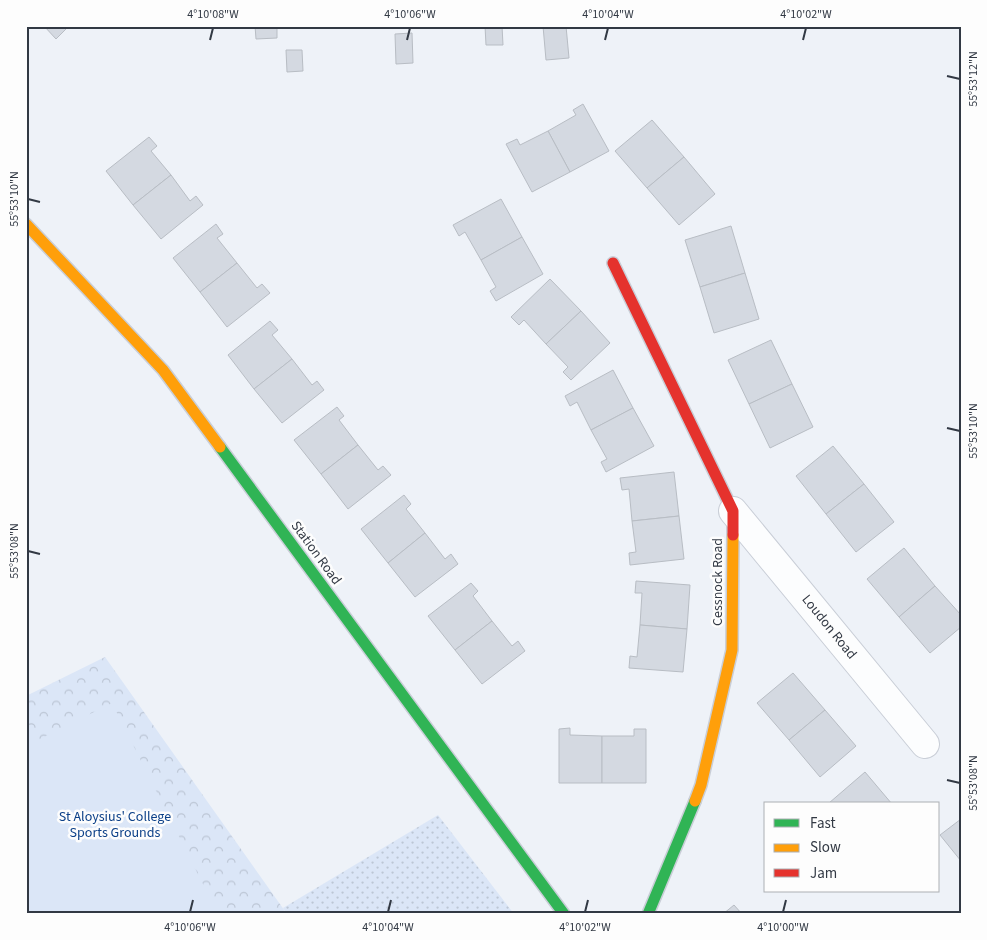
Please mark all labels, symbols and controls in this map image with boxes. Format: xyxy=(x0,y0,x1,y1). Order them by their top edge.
text: 4°10'08"W xyxy=(187,6,239,23)
text: 4°10'06"W xyxy=(384,6,436,23)
text: 4°10'04"W xyxy=(582,6,634,23)
text: 4°10'02"W xyxy=(780,6,832,23)
text: 55°53'12"N xyxy=(965,51,982,107)
text: 55°53'10"N xyxy=(6,171,23,227)
text: 55°53'10"N xyxy=(965,403,982,459)
street label: Station Road xyxy=(286,517,346,589)
text: 55°53'08"N xyxy=(6,523,23,579)
street label: Cessnock Road xyxy=(708,538,728,626)
street label: Loudon Road xyxy=(797,591,861,663)
text: 55°53'08"N xyxy=(965,755,982,811)
legend xyxy=(764,802,940,892)
park label: St Aloysius' College Sports Grounds xyxy=(59,807,171,843)
text: Fast xyxy=(810,813,836,834)
text: Slow xyxy=(810,837,841,858)
text: Jam xyxy=(810,863,837,884)
text: 4°10'06"W xyxy=(164,919,216,936)
text: 4°10'04"W xyxy=(362,919,414,936)
text: 4°10'02"W xyxy=(559,919,611,936)
text: 4°10'00"W xyxy=(757,919,809,936)

